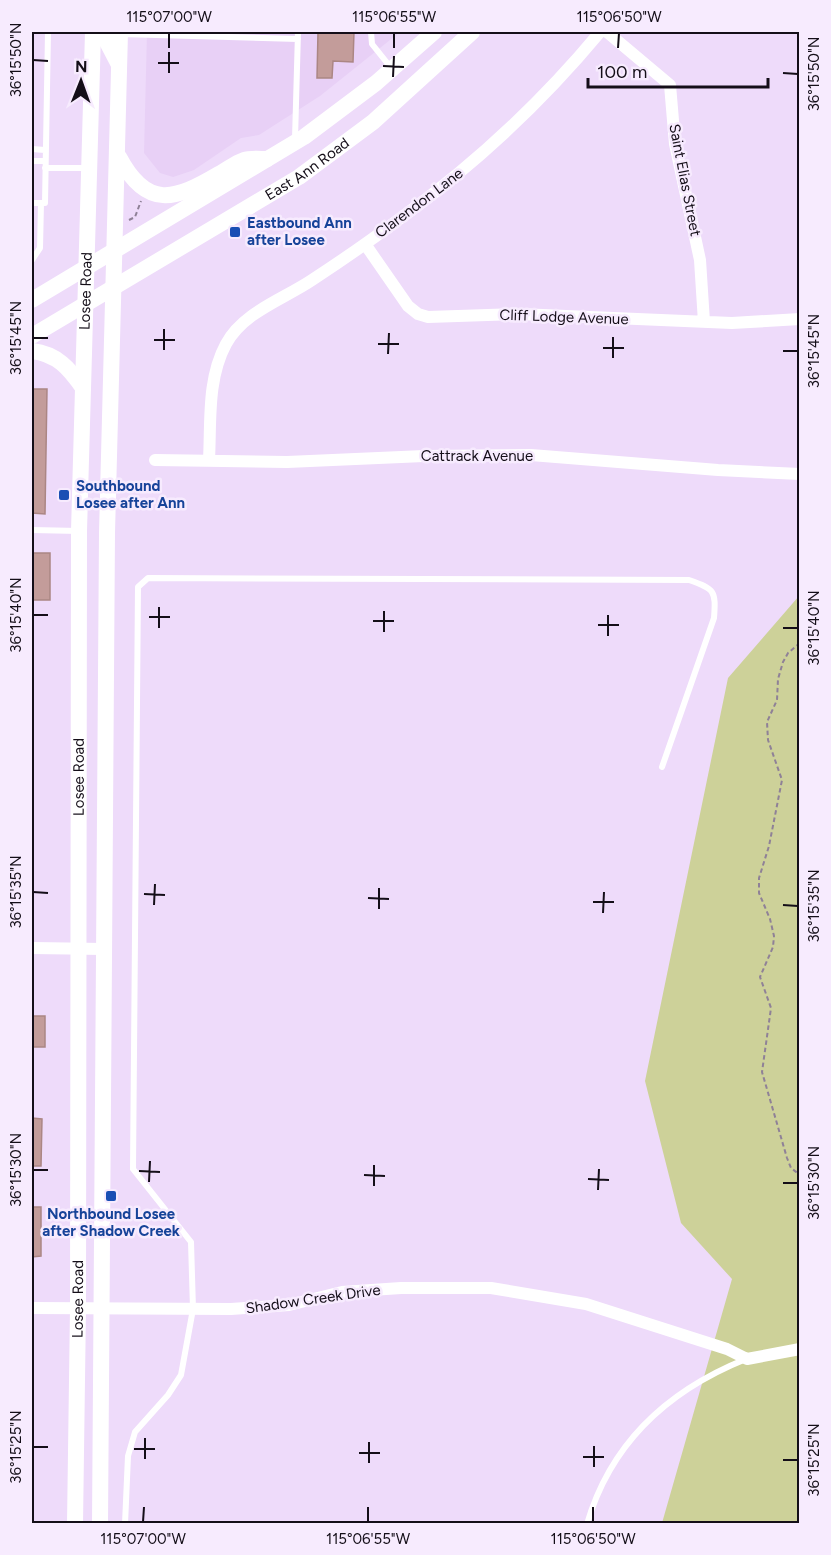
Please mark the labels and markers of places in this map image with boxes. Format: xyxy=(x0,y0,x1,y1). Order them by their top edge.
place label: Eastbound Ann after Losee xyxy=(247,214,352,249)
marker: Eastbound Ann after Losee xyxy=(228,225,242,239)
place label: Southbound Losee after Ann xyxy=(76,477,185,512)
marker: Southbound Losee after Ann xyxy=(57,488,71,502)
marker: Northbound Losee after Shadow Creek xyxy=(104,1189,118,1203)
place label: Northbound Losee after Shadow Creek xyxy=(42,1205,180,1240)

